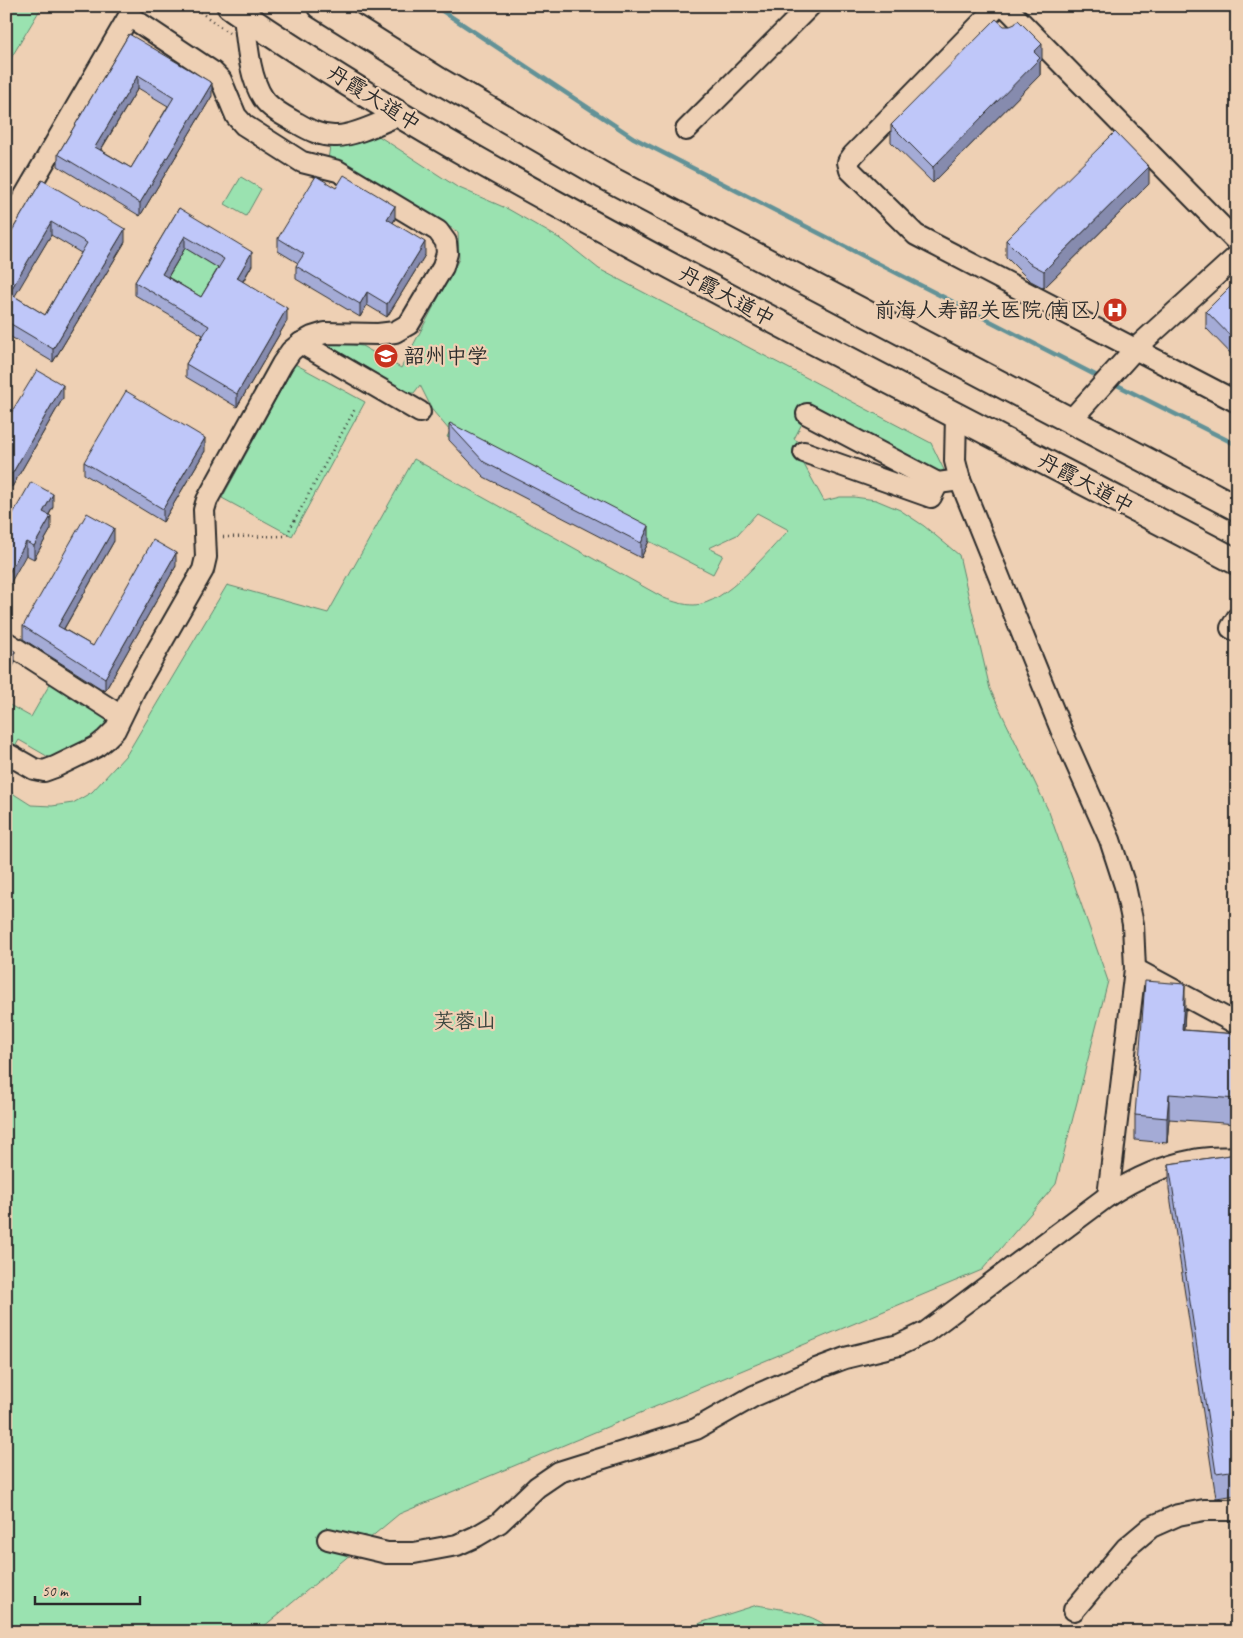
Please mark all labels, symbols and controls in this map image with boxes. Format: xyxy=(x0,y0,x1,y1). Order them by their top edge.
street label: 丹霞大道中 xyxy=(323,59,425,137)
street label: 丹霞大道中 xyxy=(675,260,779,332)
place label: 前海人寿韶关医院(南区) xyxy=(874,297,1099,323)
hospital icon: 前海人寿韶关医院(南区) xyxy=(1102,297,1128,323)
school or university icon: 韶州中学 xyxy=(373,343,399,369)
place label: 韶州中学 xyxy=(404,343,488,369)
street label: 丹霞大道中 xyxy=(1034,447,1138,519)
park label: 芙蓉山 xyxy=(434,1008,497,1034)
scale bar xyxy=(35,1573,140,1605)
text: 50 m xyxy=(42,1582,69,1601)

